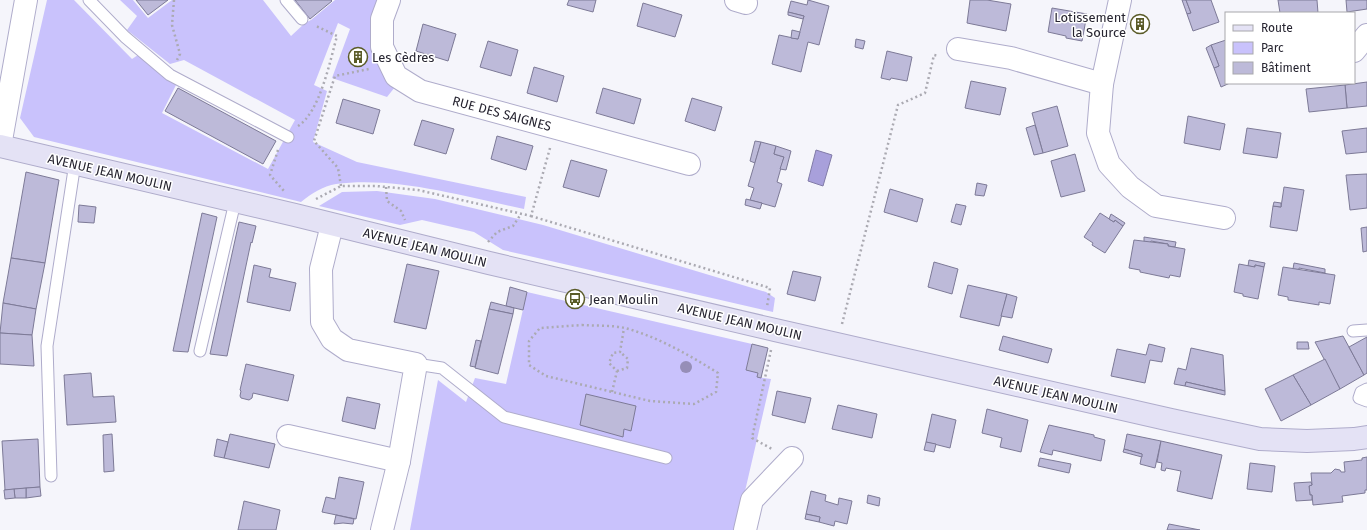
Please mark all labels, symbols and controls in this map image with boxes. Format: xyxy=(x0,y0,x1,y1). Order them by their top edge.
place label: Lotissement la Source xyxy=(1054,10,1126,40)
legend xyxy=(1225,12,1355,84)
building icon: Lotissement la Source xyxy=(1129,13,1151,35)
text: Route xyxy=(1261,21,1293,35)
text: Parc xyxy=(1261,41,1284,55)
building icon: Les Cèdres xyxy=(347,46,369,68)
place label: Les Cèdres xyxy=(372,50,434,65)
text: Bâtiment xyxy=(1261,61,1311,75)
street label: RUE DES SAIGNES xyxy=(451,93,553,134)
street label: AVENUE JEAN MOULIN xyxy=(46,151,173,194)
street label: AVENUE JEAN MOULIN xyxy=(362,225,488,270)
bus stop icon: Jean Moulin xyxy=(564,288,586,310)
place label: Jean Moulin xyxy=(589,292,658,307)
street label: AVENUE JEAN MOULIN xyxy=(676,300,803,343)
street label: AVENUE JEAN MOULIN xyxy=(992,373,1119,416)

